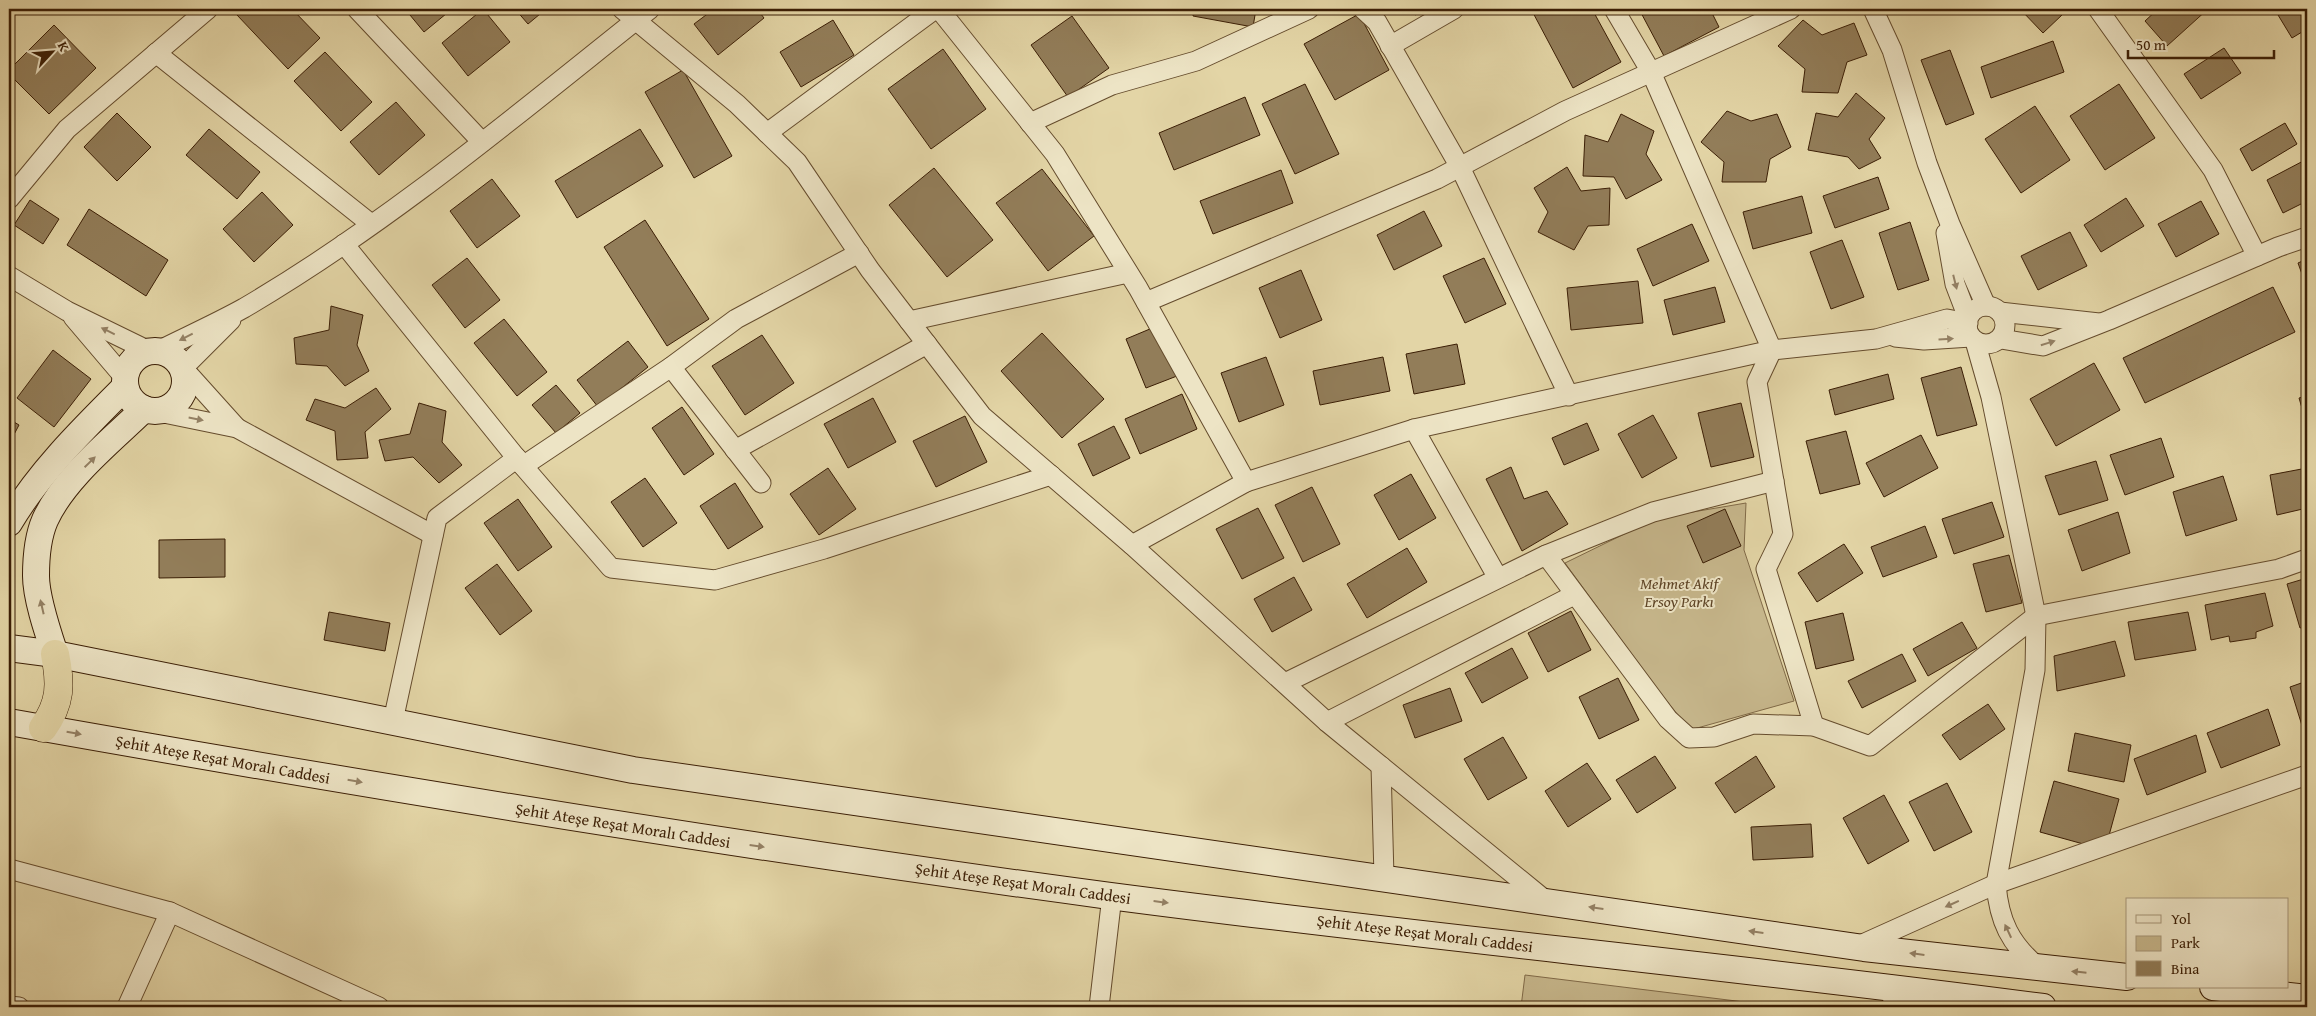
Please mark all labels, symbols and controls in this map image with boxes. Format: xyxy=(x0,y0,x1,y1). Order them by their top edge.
north arrow xyxy=(28,28,78,78)
scale bar xyxy=(2128,28,2275,60)
text: 50 m xyxy=(2136,34,2167,55)
text: K xyxy=(53,38,75,55)
one-way arrow xyxy=(1951,274,1959,290)
one-way arrow xyxy=(101,327,116,335)
one-way arrow xyxy=(179,333,193,341)
one-way arrow xyxy=(1939,334,1955,342)
one-way arrow xyxy=(2041,339,2056,347)
one-way arrow xyxy=(188,416,204,424)
one-way arrow xyxy=(83,456,95,468)
park label: Mehmet Akif Ersoy Parkı xyxy=(1640,571,1721,613)
one-way arrow xyxy=(38,600,46,615)
street label: Şehit Ateşe Reşat Moralı Caddesi xyxy=(114,728,333,790)
one-way arrow xyxy=(66,730,82,738)
one-way arrow xyxy=(347,778,363,786)
street label: Şehit Ateşe Reşat Moralı Caddesi xyxy=(514,796,733,854)
one-way arrow xyxy=(750,842,766,850)
street label: Şehit Ateşe Reşat Moralı Caddesi xyxy=(914,856,1133,910)
one-way arrow xyxy=(1153,898,1169,906)
legend xyxy=(2126,898,2288,988)
one-way arrow xyxy=(1945,900,1959,908)
one-way arrow xyxy=(1587,903,1603,911)
street label: Şehit Ateşe Reşat Moralı Caddesi xyxy=(1316,908,1535,958)
text: Yol xyxy=(2171,908,2191,929)
one-way arrow xyxy=(2004,924,2012,938)
one-way arrow xyxy=(1748,927,1764,935)
text: Park xyxy=(2171,932,2200,953)
one-way arrow xyxy=(1909,950,1925,958)
text: Bina xyxy=(2171,958,2199,979)
one-way arrow xyxy=(2071,968,2087,976)

